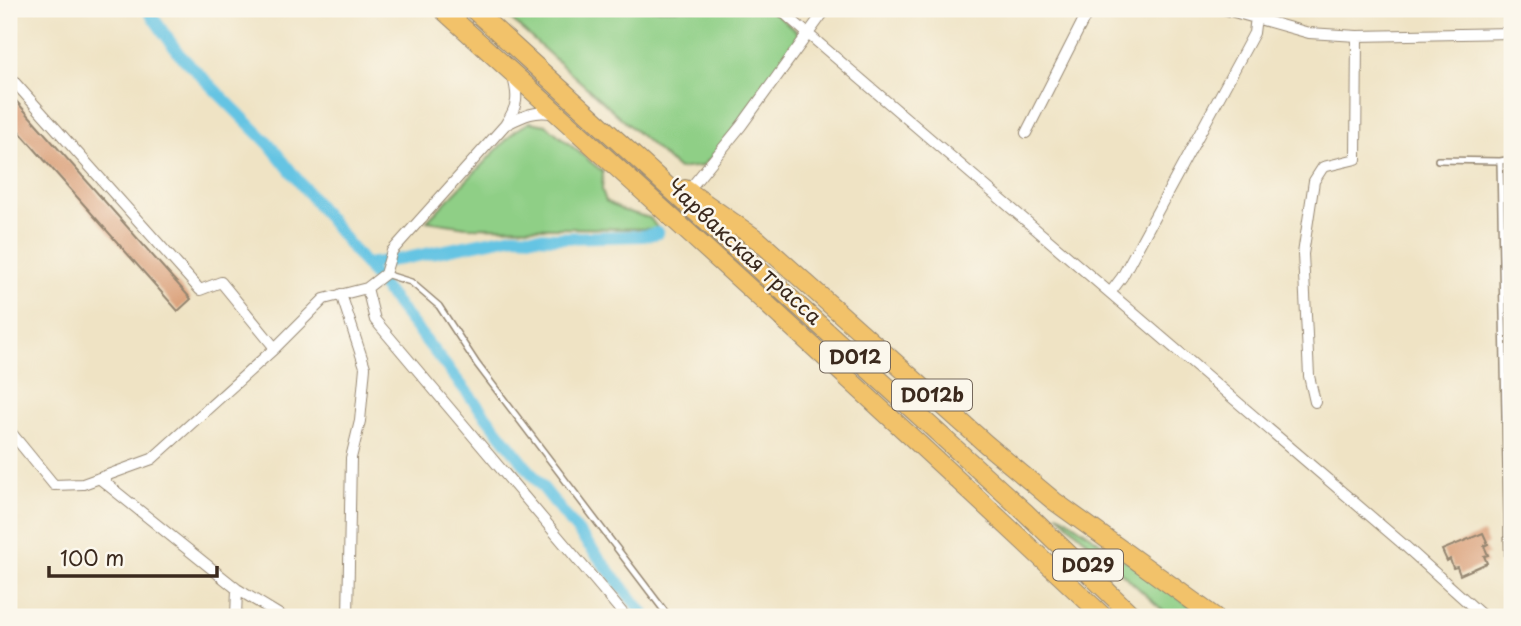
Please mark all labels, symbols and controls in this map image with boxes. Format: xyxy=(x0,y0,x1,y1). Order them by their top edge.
street label: Чарвакская трасса xyxy=(660,170,830,331)
road number: D012 xyxy=(820,342,890,372)
road number: D012b xyxy=(892,380,972,410)
scale bar xyxy=(49,535,217,579)
text: 100 m xyxy=(60,541,124,573)
road number: D029 xyxy=(1053,550,1123,580)

